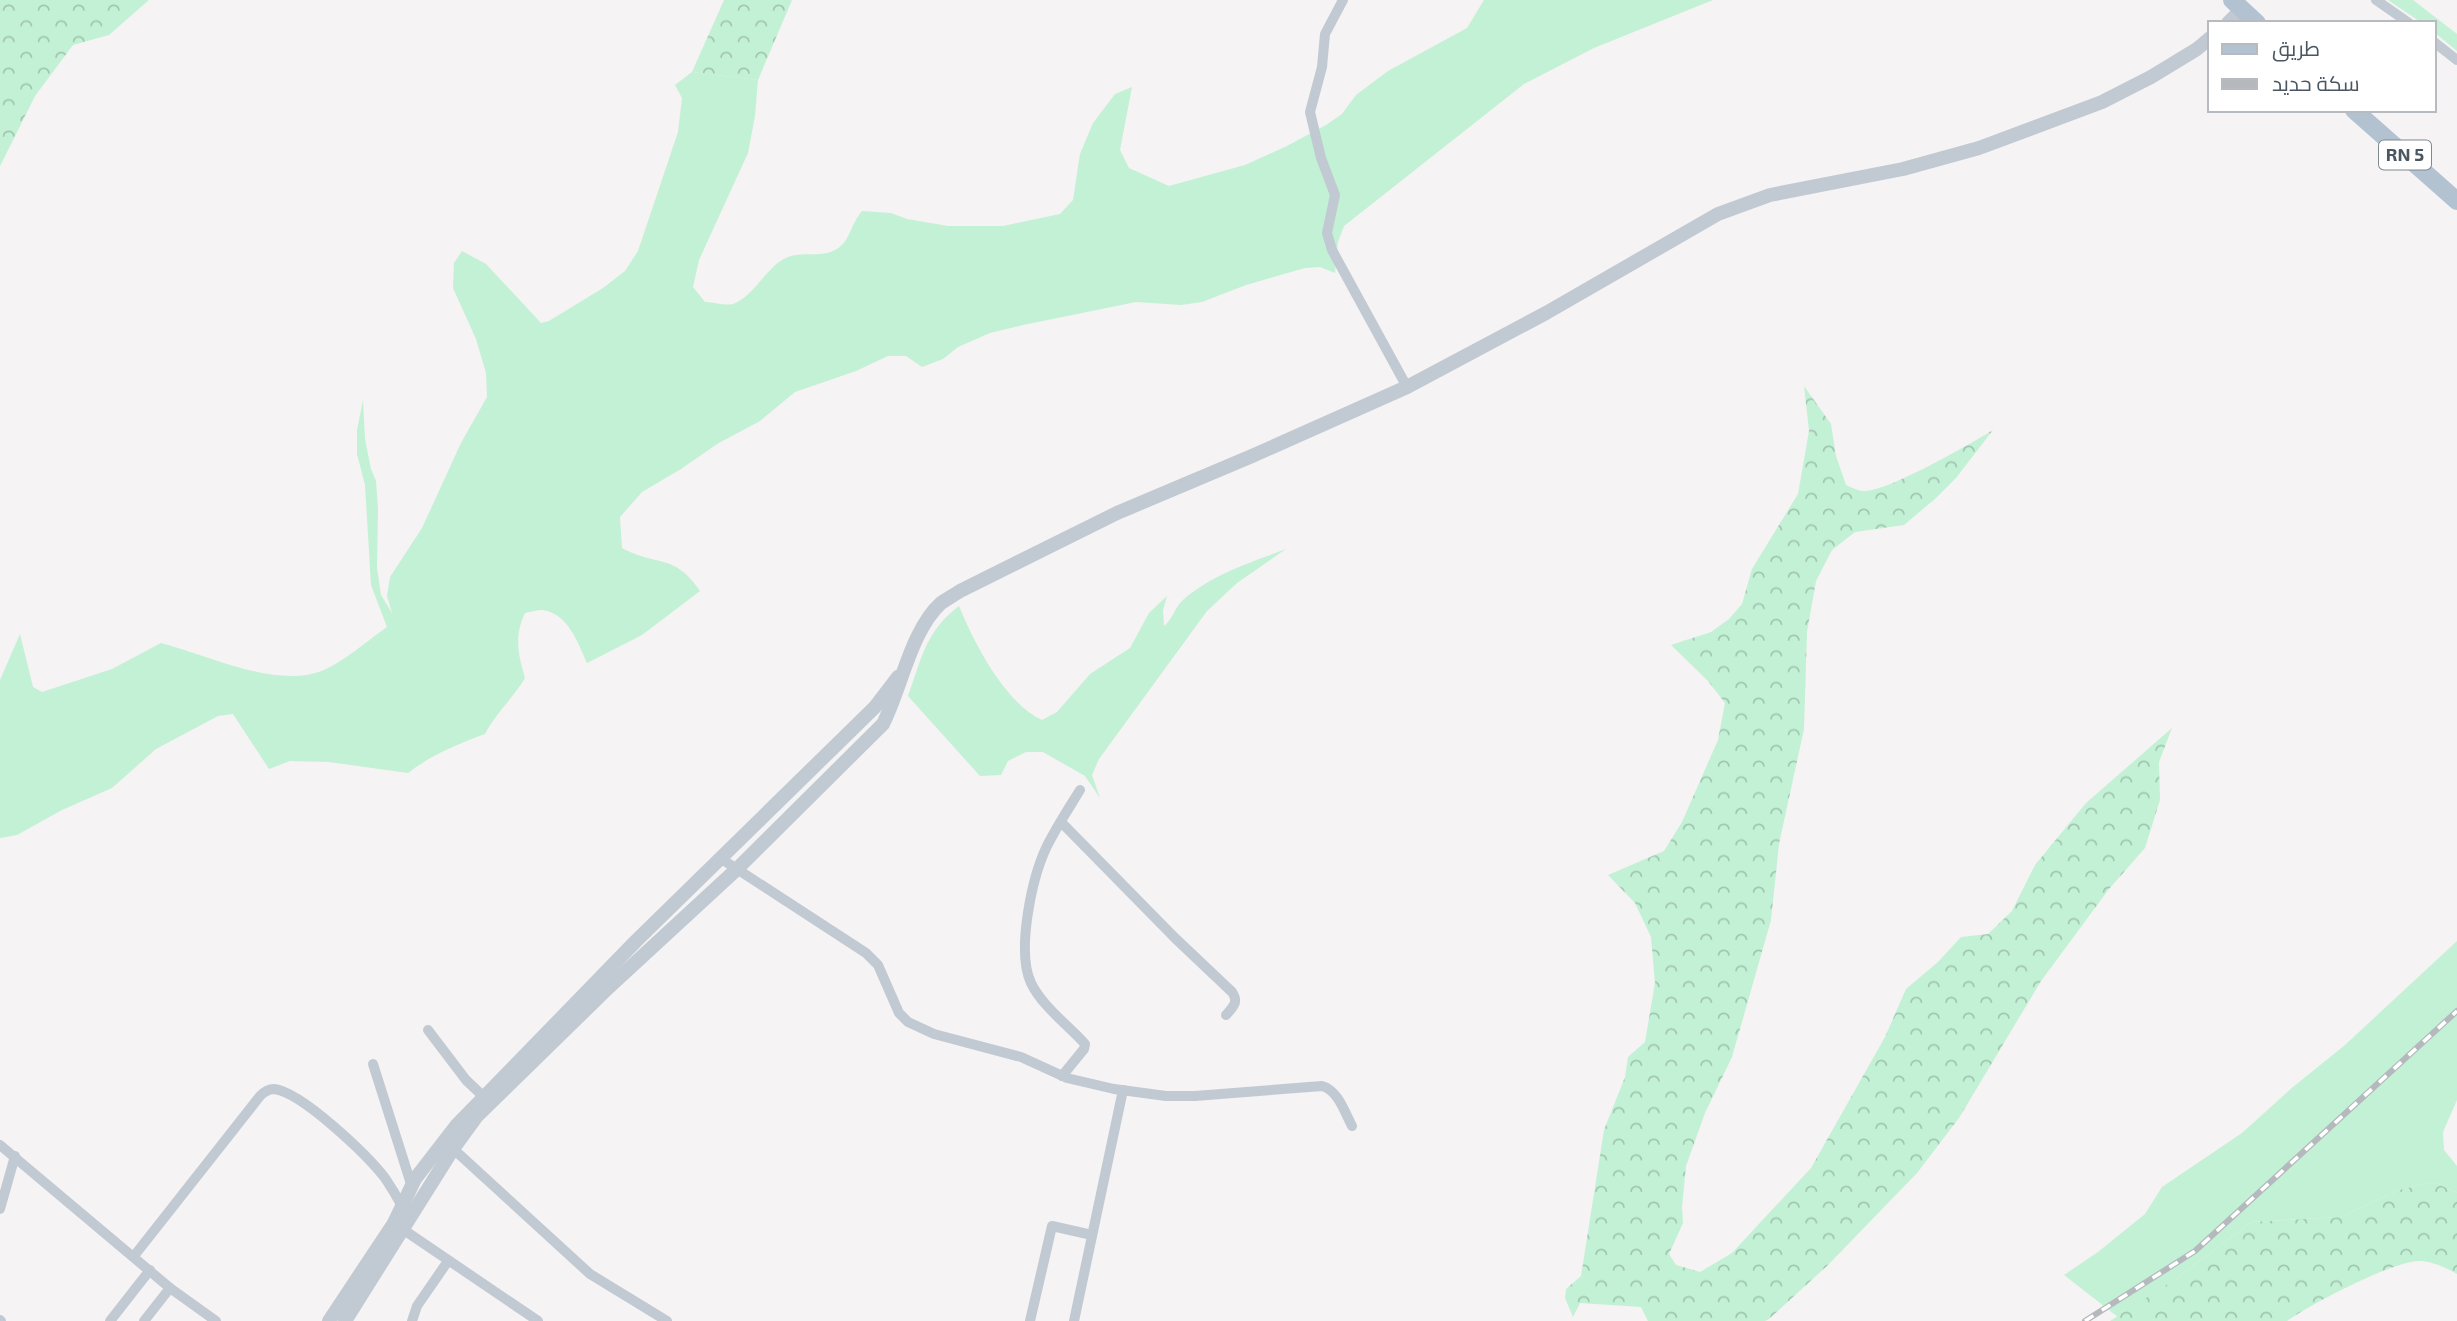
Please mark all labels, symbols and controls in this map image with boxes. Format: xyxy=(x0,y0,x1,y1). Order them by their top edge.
legend xyxy=(2208,21,2436,112)
text: طريق xyxy=(2272,35,2320,62)
text: سكة حديد xyxy=(2272,70,2360,95)
road number: RN 5 xyxy=(2379,140,2431,170)

